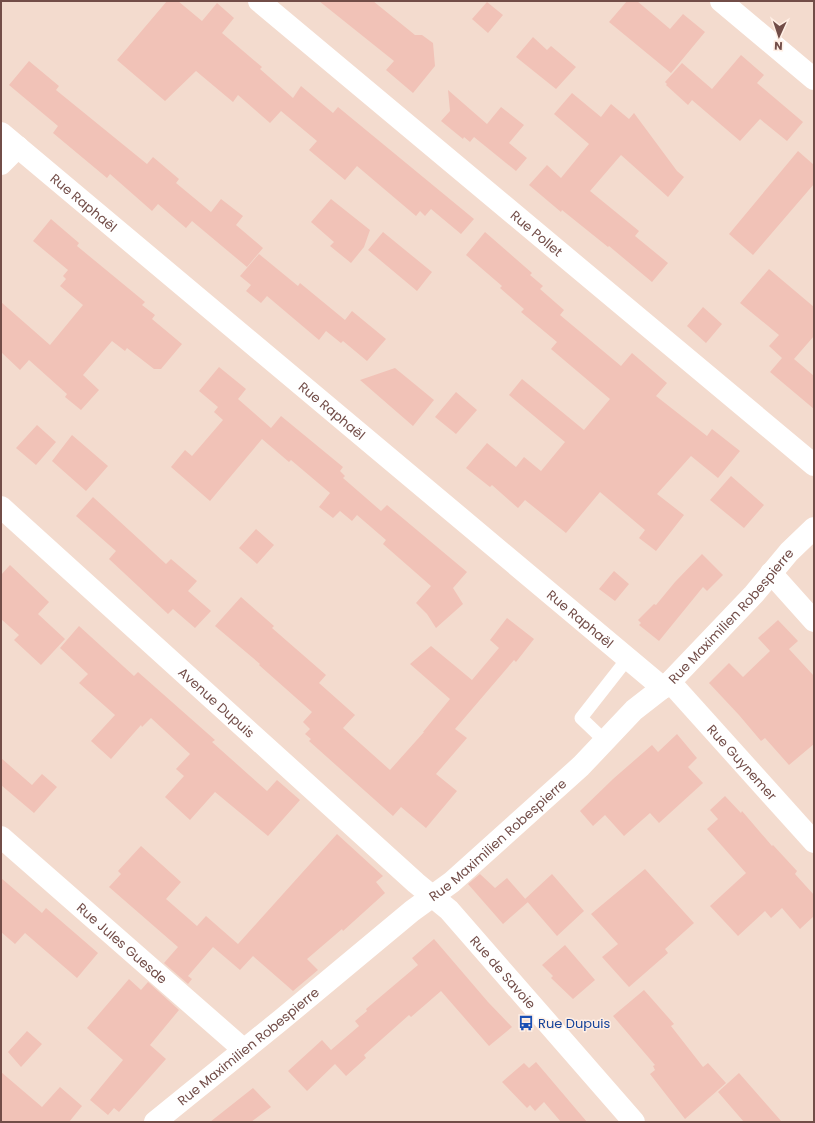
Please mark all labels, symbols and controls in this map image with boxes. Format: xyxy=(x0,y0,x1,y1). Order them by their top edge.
north arrow xyxy=(759,16,799,56)
text: N xyxy=(774,38,783,54)
street label: Rue Raphaël xyxy=(46,169,121,236)
street label: Rue Pollet xyxy=(506,206,567,261)
street label: Rue Raphaël xyxy=(294,377,369,444)
street label: Rue Maximilien Robespierre xyxy=(664,544,798,688)
street label: Rue Raphaël xyxy=(543,586,617,653)
street label: Avenue Dupuis xyxy=(174,663,259,742)
street label: Rue Guynemer xyxy=(703,720,781,805)
street label: Rue Maximilien Robespierre xyxy=(425,774,571,906)
street label: Rue Jules Guesde xyxy=(72,899,171,988)
street label: Rue de Savoie xyxy=(466,932,540,1013)
street label: Rue Maximilien Robespierre xyxy=(173,983,323,1110)
bus stop icon: Rue Dupuis xyxy=(517,1014,535,1032)
place label: Rue Dupuis xyxy=(538,1014,611,1033)

